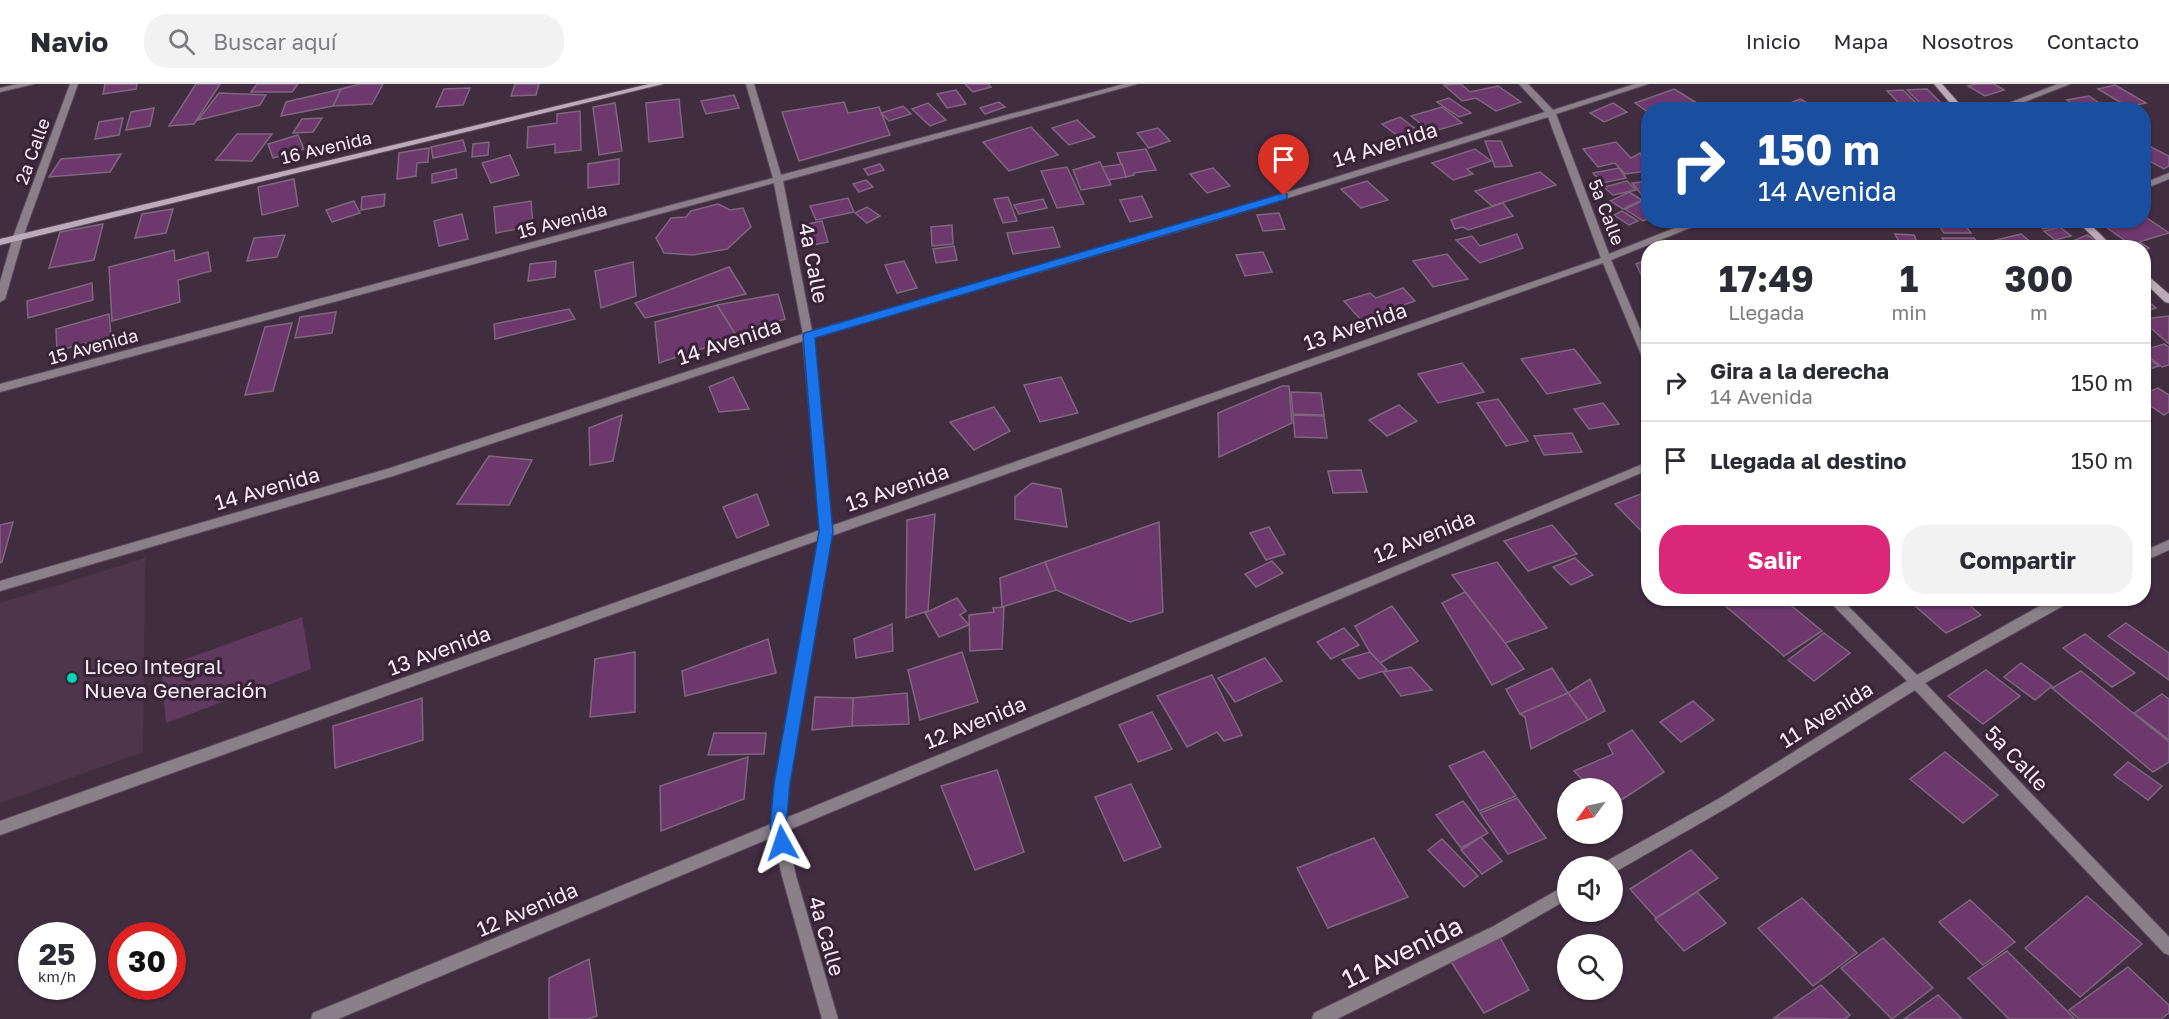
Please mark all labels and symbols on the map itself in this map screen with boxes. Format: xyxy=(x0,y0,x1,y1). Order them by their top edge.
street label: 2a Calle xyxy=(10,115,54,187)
street label: 14 Avenida xyxy=(1330,116,1440,172)
street label: 16 Avenida xyxy=(279,126,373,168)
pin xyxy=(1258,134,1309,196)
street label: 5a Calle xyxy=(1584,176,1630,248)
street label: 15 Avenida xyxy=(515,197,609,243)
street label: 4a Calle xyxy=(793,221,835,305)
street label: 13 Avenida xyxy=(1300,296,1410,356)
street label: 14 Avenida xyxy=(674,312,784,370)
street label: 15 Avenida xyxy=(46,323,140,369)
street label: 13 Avenida xyxy=(842,457,952,517)
street label: 14 Avenida xyxy=(212,461,322,515)
street label: 12 Avenida xyxy=(1369,504,1479,568)
street label: 13 Avenida xyxy=(384,619,494,681)
place label: Liceo Integral Nueva Generación xyxy=(84,653,267,703)
marker: Liceo Integral Nueva Generación xyxy=(65,671,79,685)
street label: 11 Avenida xyxy=(1774,675,1878,753)
street label: 12 Avenida xyxy=(920,690,1030,754)
street label: 5a Calle xyxy=(1980,720,2054,796)
north arrow xyxy=(1557,778,1623,844)
position arrow xyxy=(750,811,814,875)
street label: 12 Avenida xyxy=(473,876,581,942)
street label: 4a Calle xyxy=(803,893,851,979)
street label: 11 Avenida xyxy=(1337,909,1467,995)
speed limit sign: 30 xyxy=(108,922,186,1000)

